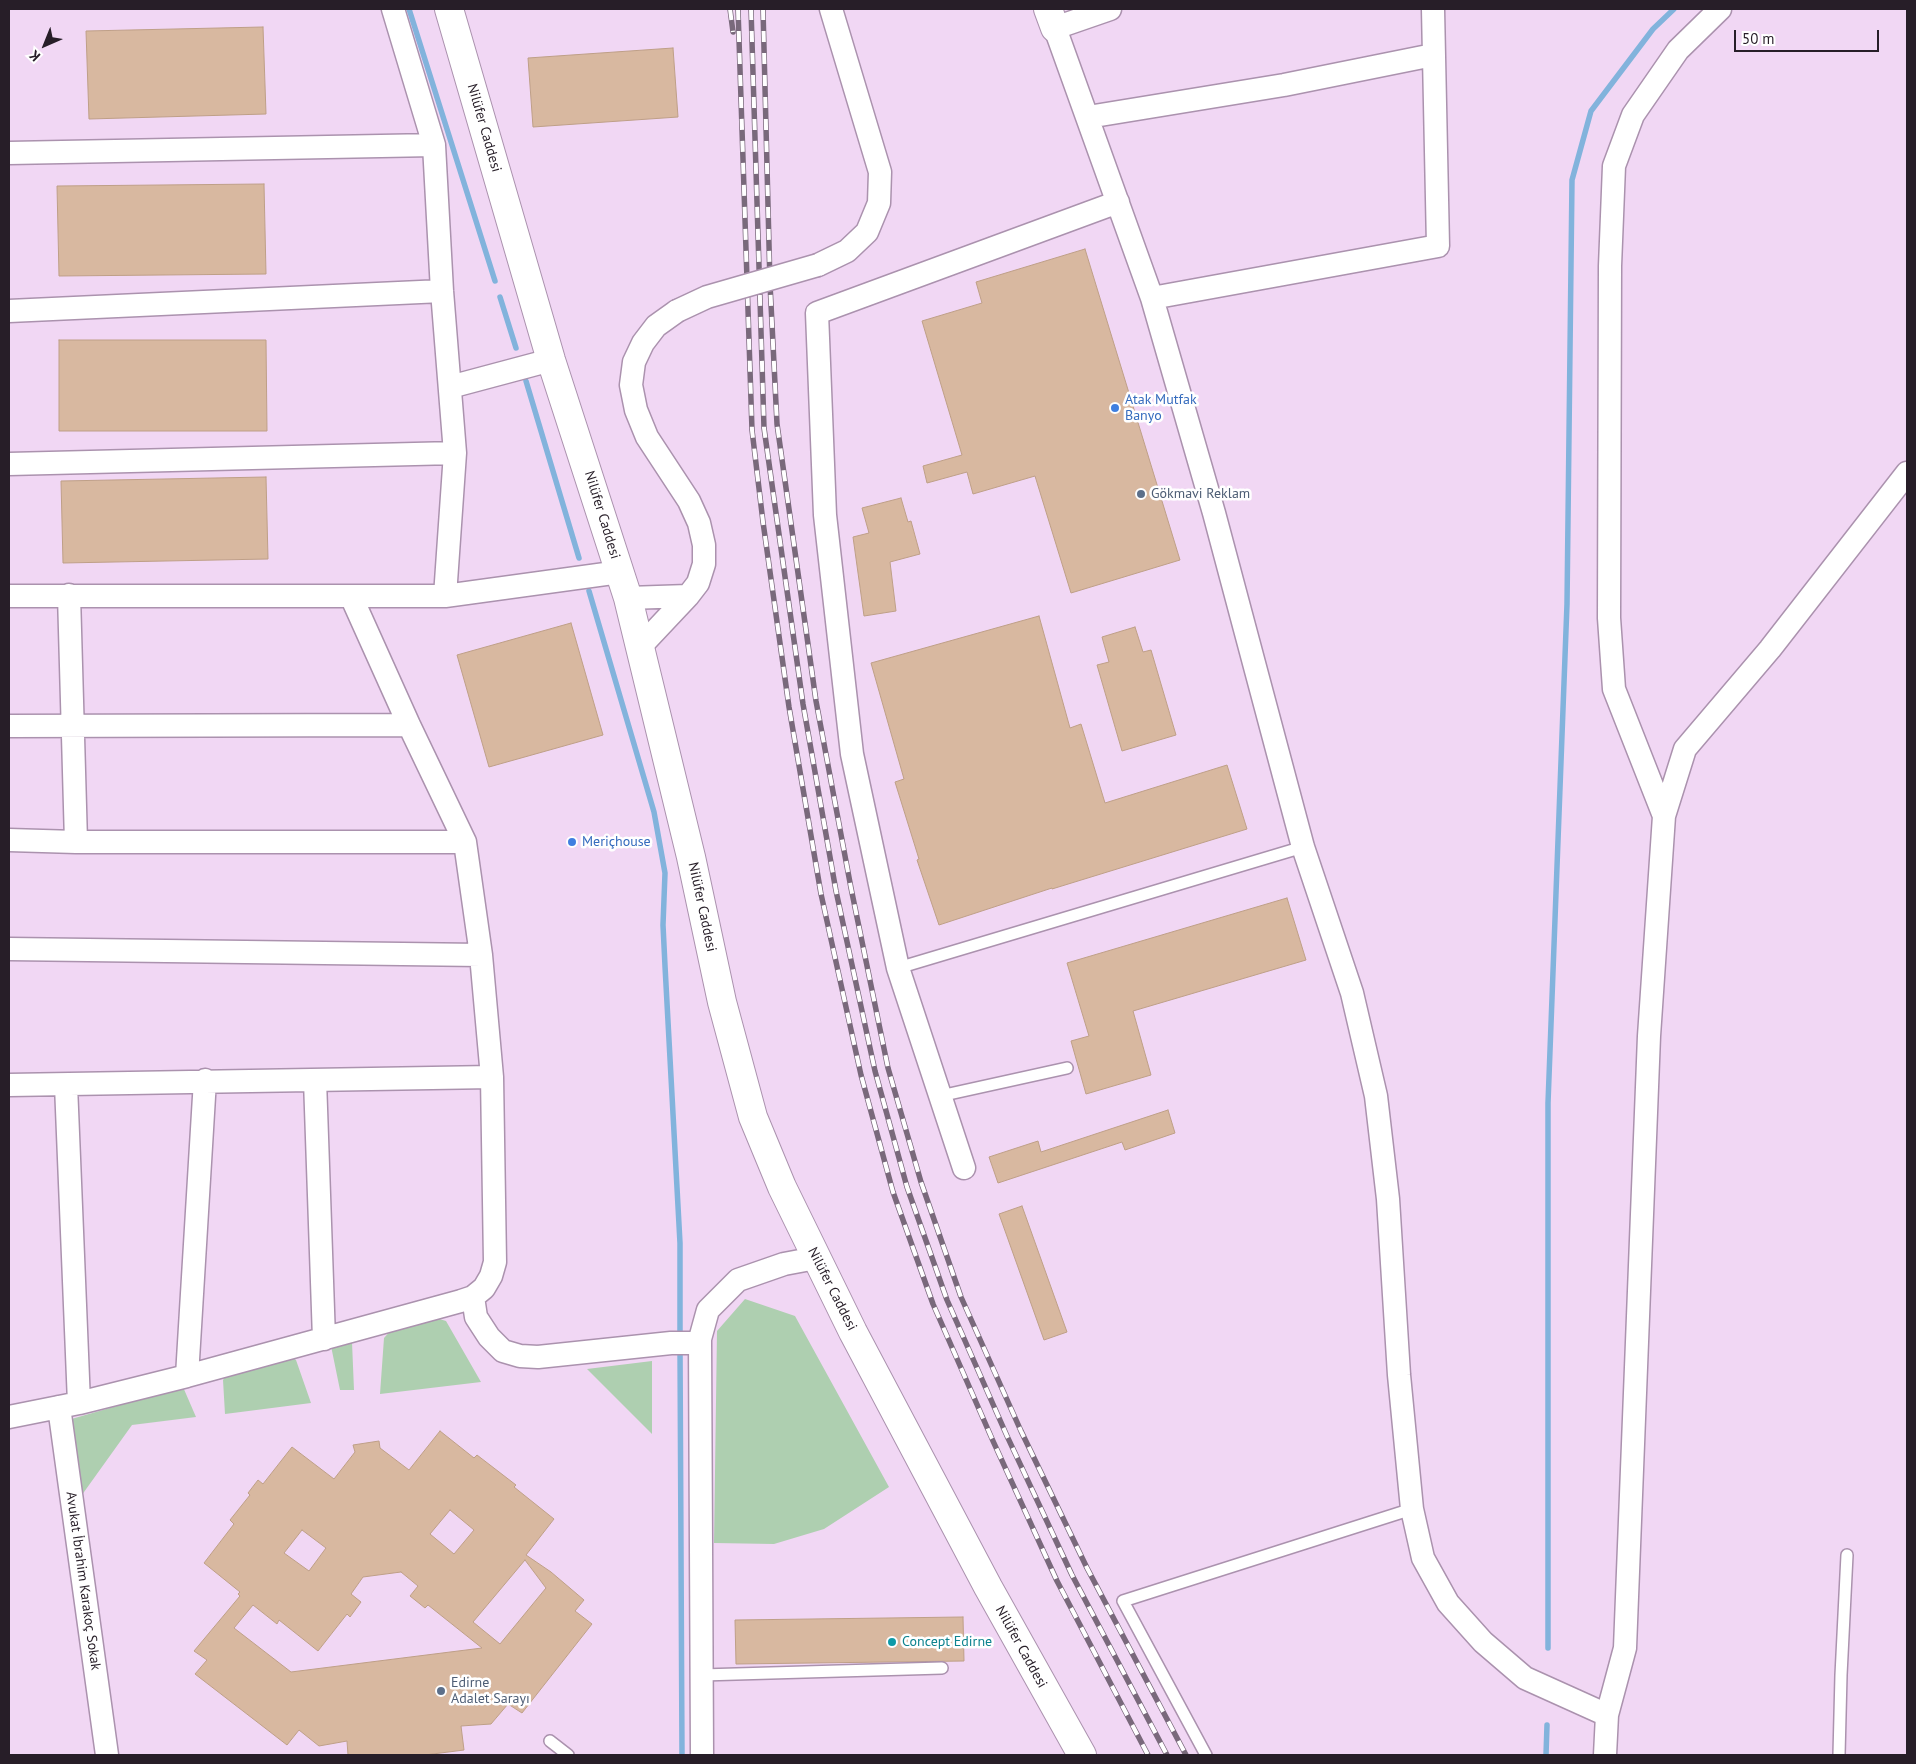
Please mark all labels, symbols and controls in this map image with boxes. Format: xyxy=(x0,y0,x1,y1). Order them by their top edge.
north arrow xyxy=(20,20,70,70)
scale bar xyxy=(1736,20,1881,52)
text: 50 m xyxy=(1742,29,1775,48)
text: K xyxy=(25,46,44,65)
street label: Nilüfer Caddesi xyxy=(463,82,505,174)
place label: Atak Mutfak Banyo xyxy=(1125,392,1197,424)
marker: Atak Mutfak Banyo xyxy=(1109,402,1121,414)
street label: Nilüfer Caddesi xyxy=(581,469,623,561)
place label: Gökmavi Reklam xyxy=(1151,486,1250,502)
marker: Gökmavi Reklam xyxy=(1135,488,1147,500)
place label: Meriçhouse xyxy=(582,834,651,850)
marker: Meriçhouse xyxy=(566,836,578,848)
street label: Nilüfer Caddesi xyxy=(684,861,720,953)
street label: Nilüfer Caddesi xyxy=(804,1245,860,1333)
street label: Avukat İbrahim Karakoç Sokak xyxy=(62,1491,104,1671)
street label: Nilüfer Caddesi xyxy=(992,1603,1050,1691)
place label: Concept Edirne xyxy=(902,1634,992,1650)
marker: Concept Edirne xyxy=(886,1636,898,1648)
place label: Edirne Adalet Sarayı xyxy=(451,1675,530,1708)
marker: Edirne Adalet Sarayı xyxy=(435,1685,447,1697)

